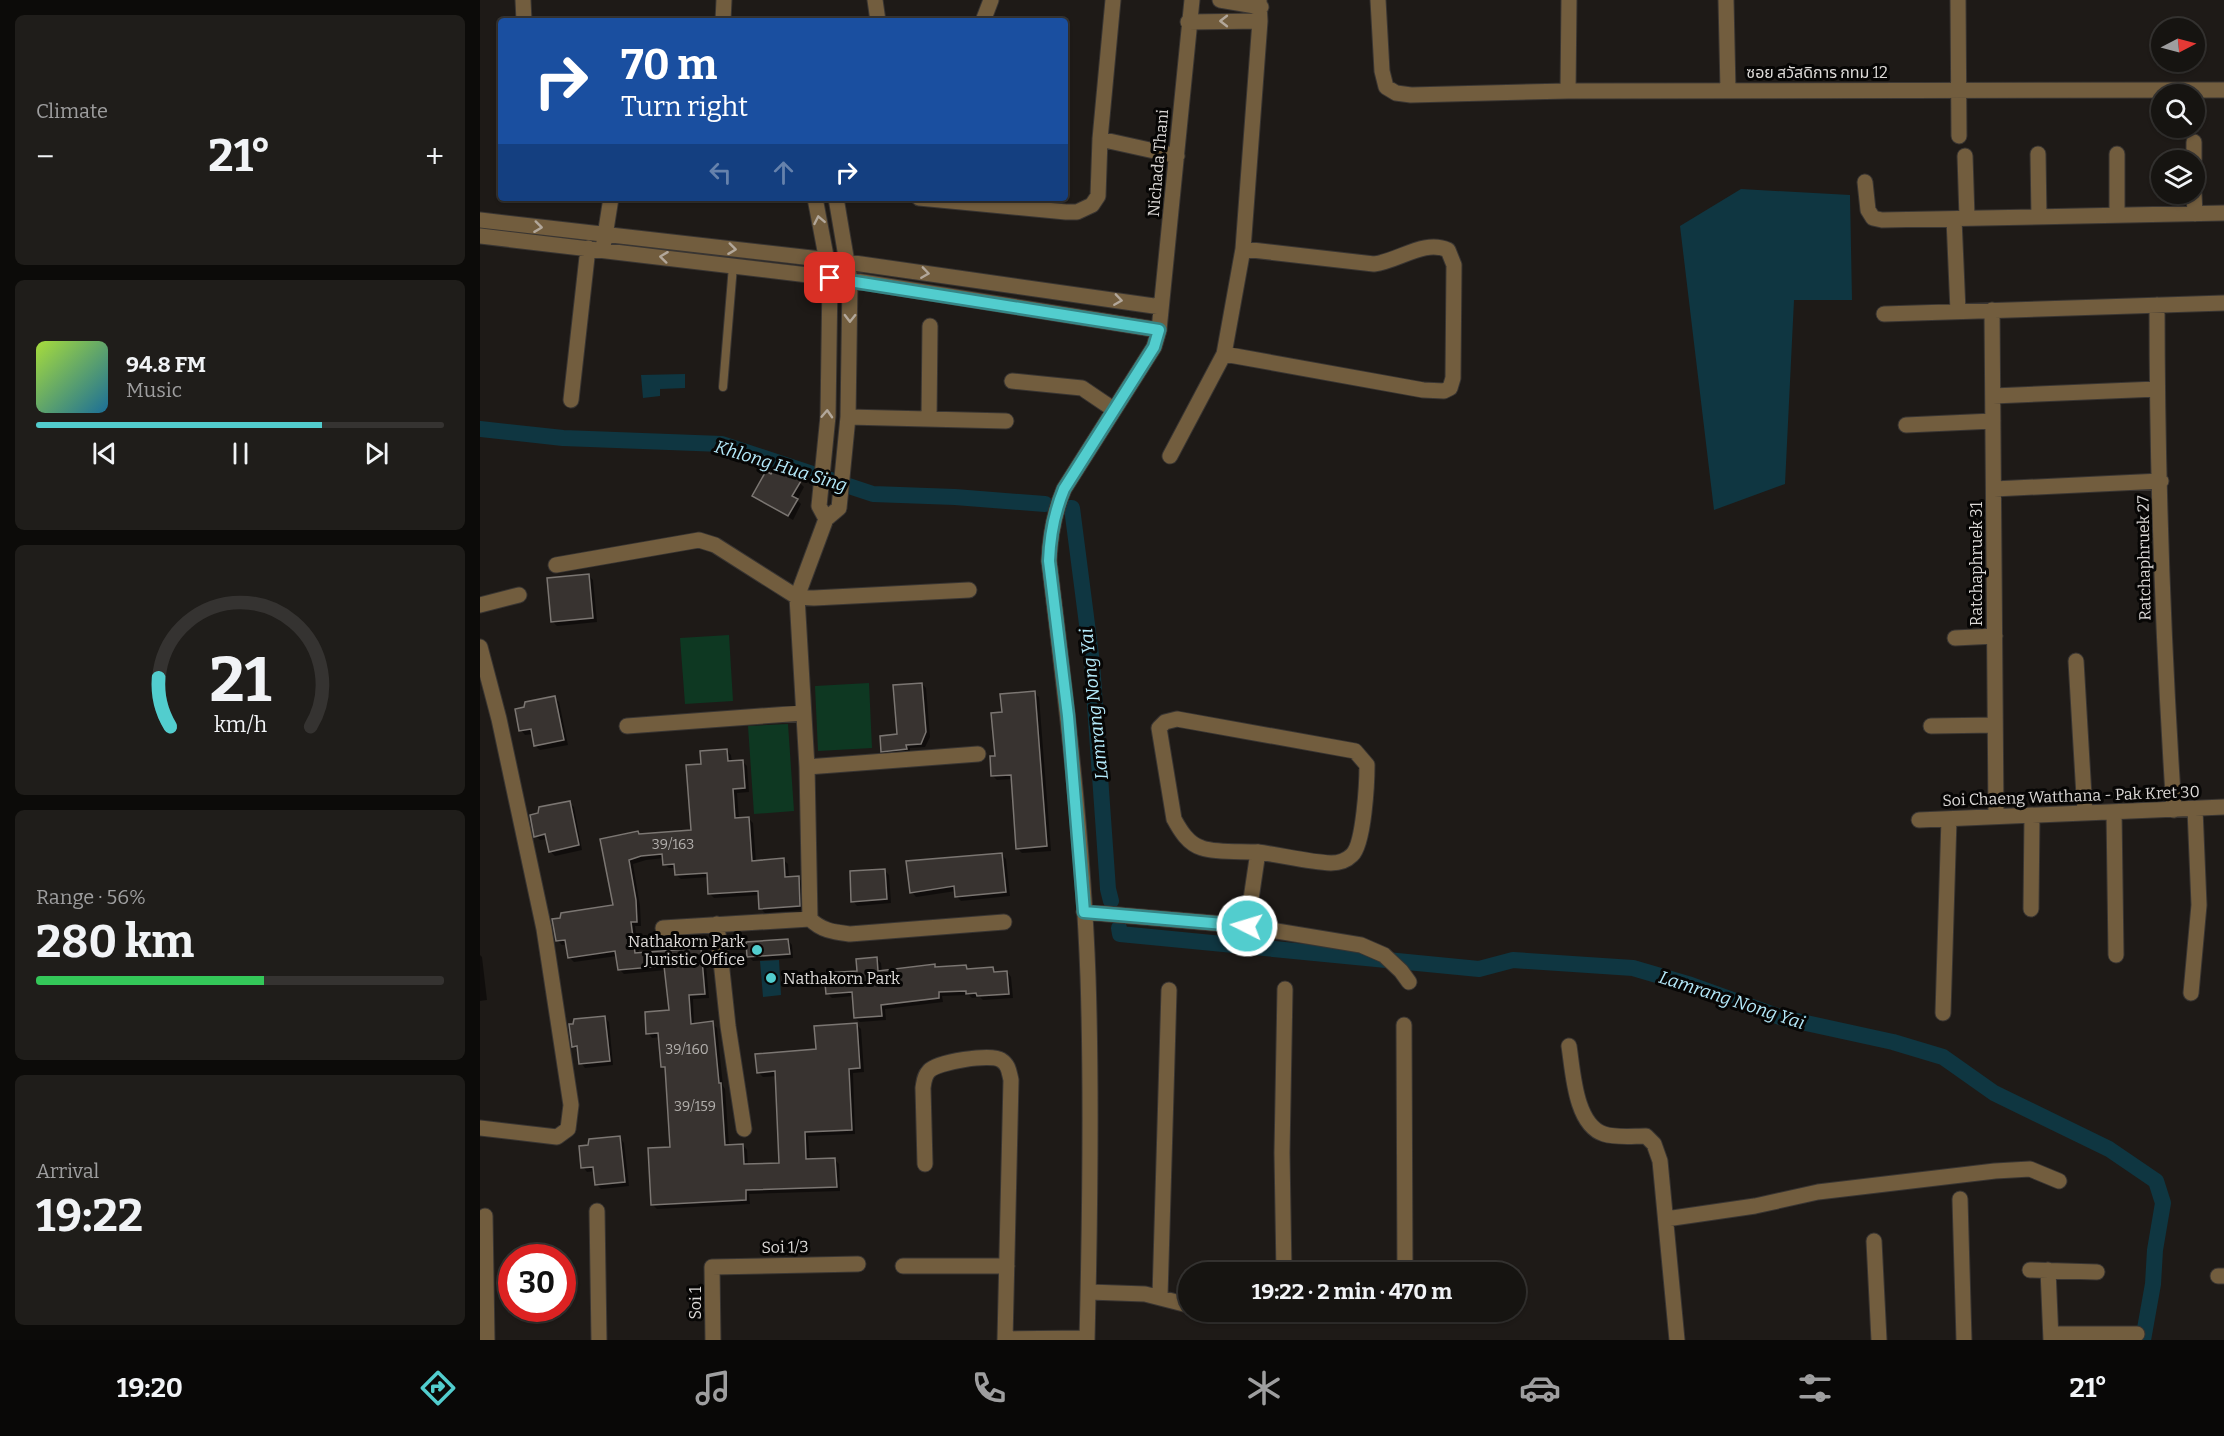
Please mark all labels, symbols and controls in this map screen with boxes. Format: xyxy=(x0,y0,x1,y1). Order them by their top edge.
one-way arrow xyxy=(1220,15,1229,27)
north arrow xyxy=(2151,18,2205,72)
map controls xyxy=(2151,18,2205,204)
text: 70 m xyxy=(621,40,717,90)
icon: right xyxy=(522,42,600,120)
street label: ซอย สวัสดิการ กทม 12 xyxy=(1746,63,1888,82)
button: search xyxy=(2151,84,2205,138)
text: Turn right xyxy=(621,91,748,123)
text: Climate xyxy=(36,99,108,123)
street label: Nichada Thani xyxy=(1144,108,1172,218)
text: 21° xyxy=(208,129,271,183)
text: − xyxy=(36,137,54,177)
text: + xyxy=(425,137,444,177)
button: layers xyxy=(2151,150,2205,204)
icon: left xyxy=(704,156,737,189)
icon: ahead xyxy=(767,156,800,189)
icon: right xyxy=(830,156,863,189)
one-way arrow xyxy=(813,215,826,225)
one-way arrow xyxy=(534,220,543,232)
one-way arrow xyxy=(727,242,736,254)
one-way arrow xyxy=(660,251,669,264)
pin xyxy=(804,252,855,303)
icon: arrive xyxy=(813,261,846,294)
one-way arrow xyxy=(921,267,930,279)
one-way arrow xyxy=(1114,294,1123,306)
one-way arrow xyxy=(843,314,856,323)
text: 94.8 FM xyxy=(126,351,206,378)
text: Music xyxy=(126,378,182,402)
one-way arrow xyxy=(821,409,834,418)
water label: Khlong Hua Sing xyxy=(712,435,850,497)
icon: previous xyxy=(88,437,121,470)
icon: pause xyxy=(224,437,257,470)
icon: next xyxy=(360,437,393,470)
street label: Ratchaphruek 27 xyxy=(2133,495,2155,621)
street label: Ratchaphruek 31 xyxy=(1967,501,1986,626)
water label: Lamrang Nong Yai xyxy=(1075,627,1113,781)
text: 21 xyxy=(209,643,271,718)
text: km/h xyxy=(213,712,267,738)
street label: Soi Chaeng Watthana - Pak Kret 30 xyxy=(1942,782,2200,810)
house number: 39/163 xyxy=(652,836,694,853)
text: Range · 56% xyxy=(36,885,146,909)
position arrow xyxy=(1215,894,1279,958)
text: 280 km xyxy=(36,915,194,969)
place label: Nathakorn Park Juristic Office xyxy=(628,932,745,969)
marker: Nathakorn Park Juristic Office xyxy=(750,943,764,957)
water label: Lamrang Nong Yai xyxy=(1656,966,1808,1034)
place label: Nathakorn Park xyxy=(783,969,900,988)
marker: Nathakorn Park xyxy=(764,971,778,985)
house number: 39/160 xyxy=(665,1041,709,1058)
house number: 39/159 xyxy=(674,1098,716,1115)
text: Arrival xyxy=(36,1159,99,1183)
text: 19:22 xyxy=(36,1189,143,1243)
street label: Soi 1/3 xyxy=(761,1237,809,1257)
speed limit sign: 30 xyxy=(498,1244,576,1322)
text: 19:22 · 2 min · 470 m xyxy=(1252,1278,1452,1305)
street label: Soi 1 xyxy=(686,1286,705,1320)
icon: directions xyxy=(417,1367,459,1409)
icon: music xyxy=(692,1367,734,1409)
icon: phone xyxy=(968,1367,1010,1409)
icon: climate xyxy=(1243,1367,1285,1409)
icon: car xyxy=(1519,1367,1561,1409)
icon: filters xyxy=(1794,1367,1836,1409)
text: 19:20 xyxy=(117,1372,183,1404)
text: 21° xyxy=(2070,1372,2107,1404)

